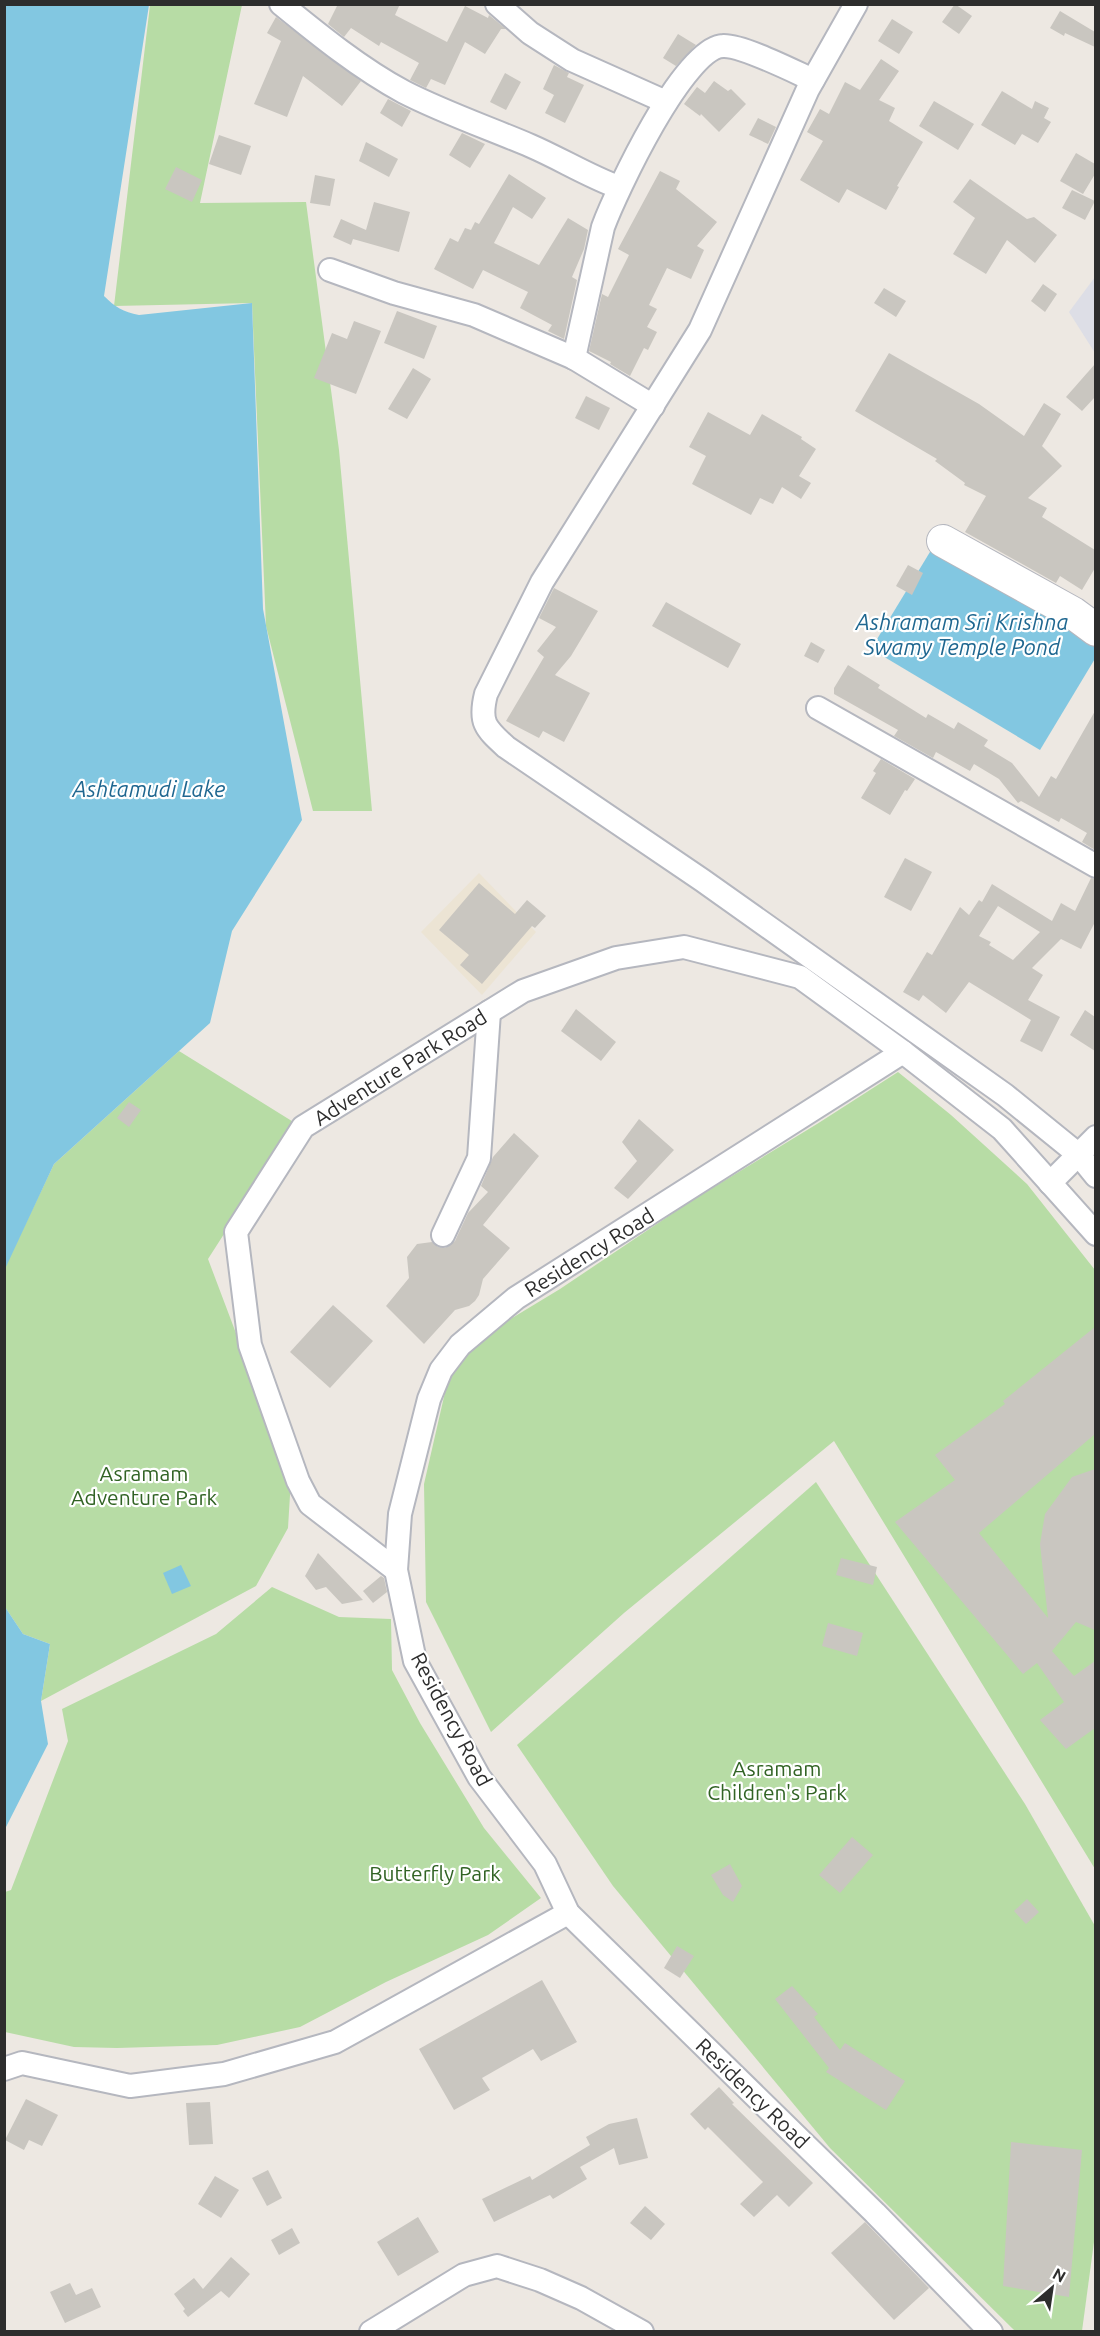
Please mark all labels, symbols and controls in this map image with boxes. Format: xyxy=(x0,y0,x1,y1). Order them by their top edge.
water label: Ashramam Sri Krishna Swamy Temple Pond xyxy=(855,609,1068,659)
water label: Ashtamudi Lake xyxy=(72,776,225,801)
street label: Adventure Park Road xyxy=(309,1004,491,1130)
street label: Residency Road xyxy=(520,1203,658,1301)
park label: Asramam Adventure Park xyxy=(71,1461,217,1509)
street label: Residency Road xyxy=(407,1648,497,1790)
park label: Asramam Children's Park xyxy=(707,1756,847,1804)
park label: Butterfly Park xyxy=(369,1861,501,1885)
street label: Residency Road xyxy=(691,2033,815,2153)
north arrow xyxy=(1022,2258,1082,2318)
text: N xyxy=(1050,2264,1069,2286)

